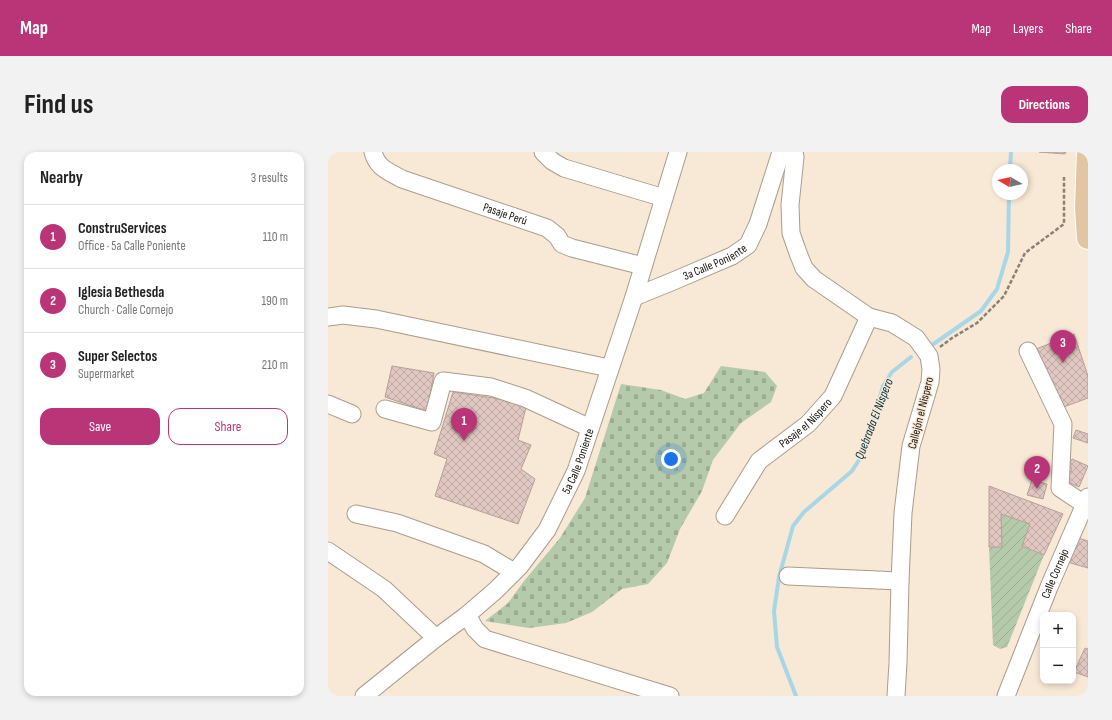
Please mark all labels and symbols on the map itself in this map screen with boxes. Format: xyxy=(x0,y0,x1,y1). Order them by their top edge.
north arrow xyxy=(992,164,1028,200)
street label: Pasaje Perú xyxy=(481,199,529,228)
street label: 3a Calle Poniente xyxy=(681,241,750,284)
pin: 3 xyxy=(1050,330,1076,363)
water label: Quebrada El Nispero xyxy=(851,376,897,462)
street label: Callejón el Nispero xyxy=(905,376,937,450)
street label: Pasaje el Níspero xyxy=(776,395,835,451)
pin: 1 xyxy=(451,408,477,441)
street label: 5a Calle Poniente xyxy=(559,426,597,496)
your location xyxy=(661,449,681,469)
pin: 2 xyxy=(1024,456,1050,489)
street label: Calle Cornejo xyxy=(1038,546,1072,600)

